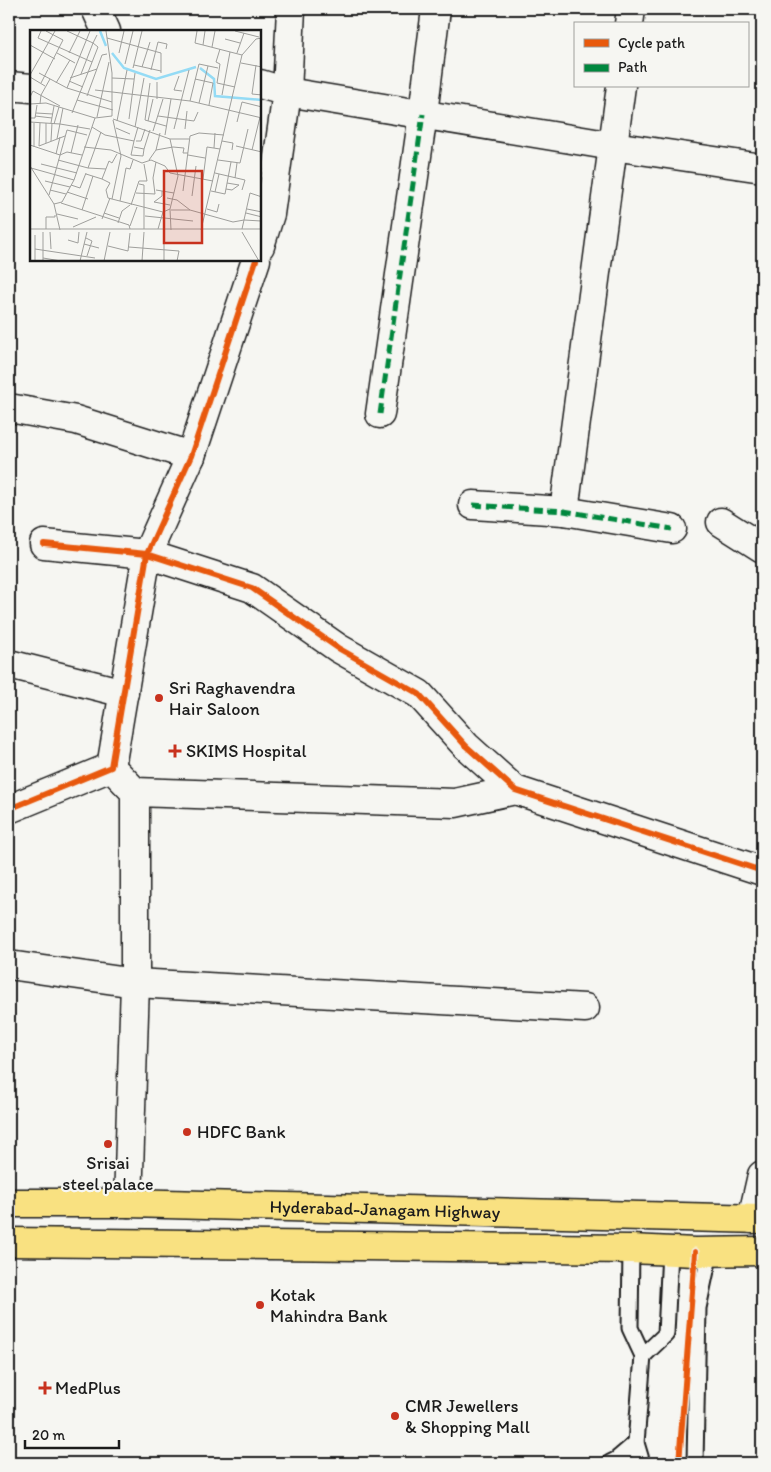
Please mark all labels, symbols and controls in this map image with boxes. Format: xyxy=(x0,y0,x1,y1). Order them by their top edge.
legend xyxy=(574,22,748,88)
inset map xyxy=(30,30,261,261)
text: Cycle path xyxy=(618,34,685,52)
text: Path xyxy=(618,58,647,76)
place label: Sri Raghavendra Hair Saloon xyxy=(169,677,295,720)
marker: Sri Raghavendra Hair Saloon xyxy=(153,692,165,704)
place label: SKIMS Hospital xyxy=(186,740,307,762)
marker: SKIMS Hospital xyxy=(168,744,182,758)
place label: HDFC Bank xyxy=(197,1121,286,1143)
marker: HDFC Bank xyxy=(181,1126,193,1138)
marker: Srisai steel palace xyxy=(102,1138,114,1150)
place label: Srisai steel palace xyxy=(62,1152,154,1195)
street label: Hyderabad-Janagam Highway xyxy=(269,1196,501,1223)
place label: Kotak Mahindra Bank xyxy=(270,1284,388,1327)
marker: Kotak Mahindra Bank xyxy=(254,1299,266,1311)
place label: MedPlus xyxy=(55,1377,121,1399)
marker: MedPlus xyxy=(39,1382,51,1394)
place label: CMR Jewellers & Shopping Mall xyxy=(405,1395,530,1438)
marker: CMR Jewellers & Shopping Mall xyxy=(389,1410,401,1422)
scale bar xyxy=(25,1417,119,1449)
text: 20 m xyxy=(32,1426,66,1444)

